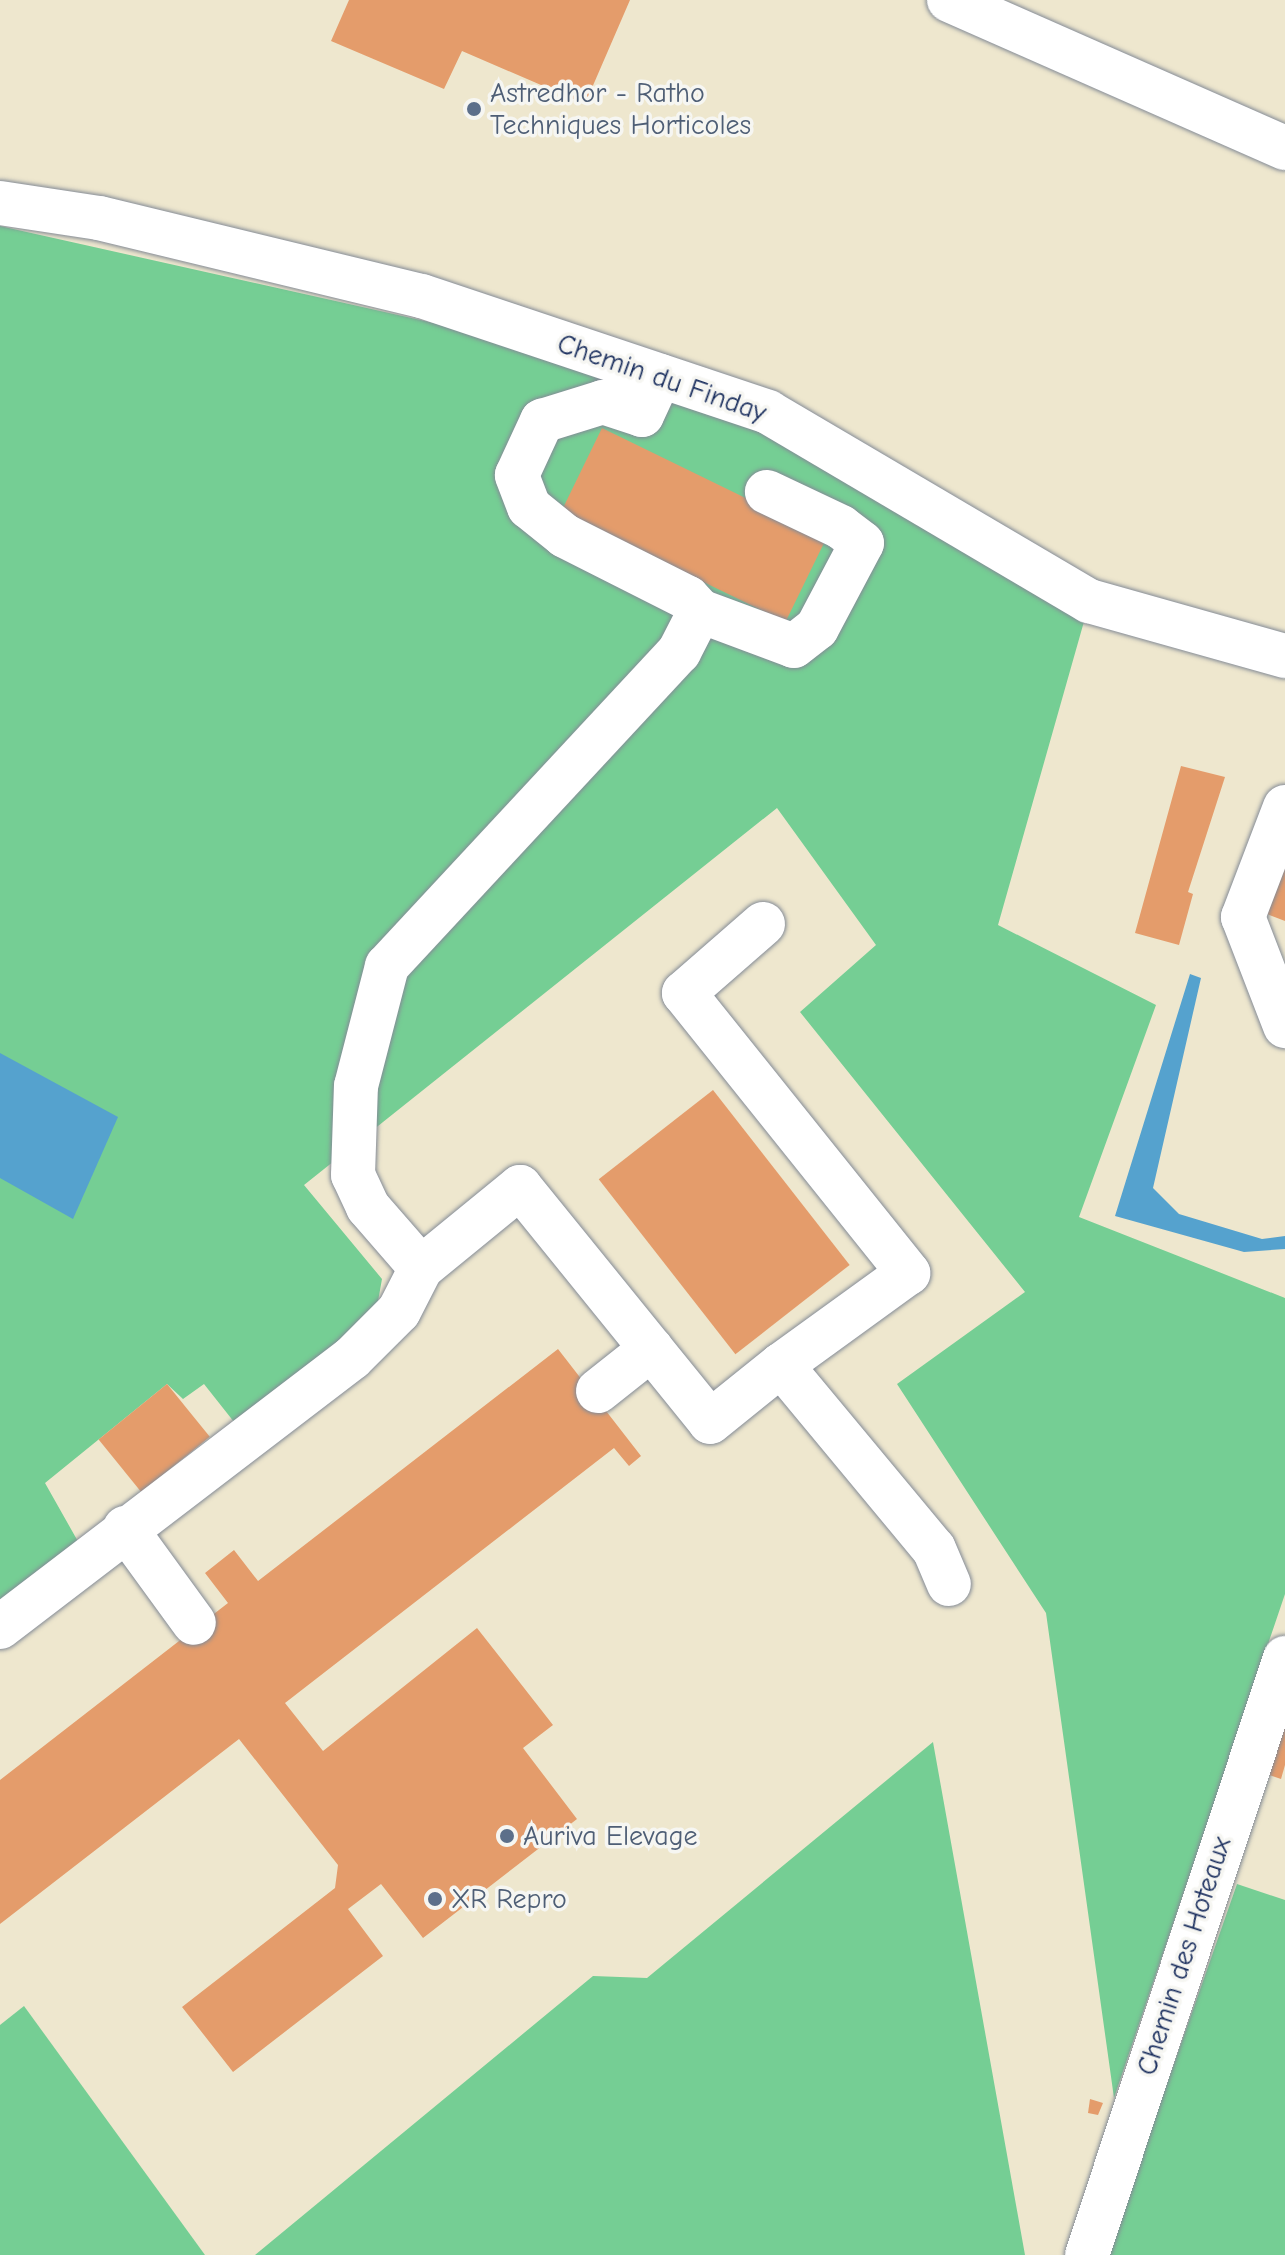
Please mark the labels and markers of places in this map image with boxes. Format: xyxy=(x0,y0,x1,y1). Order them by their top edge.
place label: Astredhor - Ratho Techniques Horticoles xyxy=(490,76,751,142)
marker: Astredhor - Ratho Techniques Horticoles xyxy=(465,100,483,118)
place label: Auriva Elevage xyxy=(523,1819,697,1853)
marker: Auriva Elevage xyxy=(498,1827,516,1845)
place label: XR Repro xyxy=(451,1882,567,1916)
marker: XR Repro xyxy=(426,1890,444,1908)

